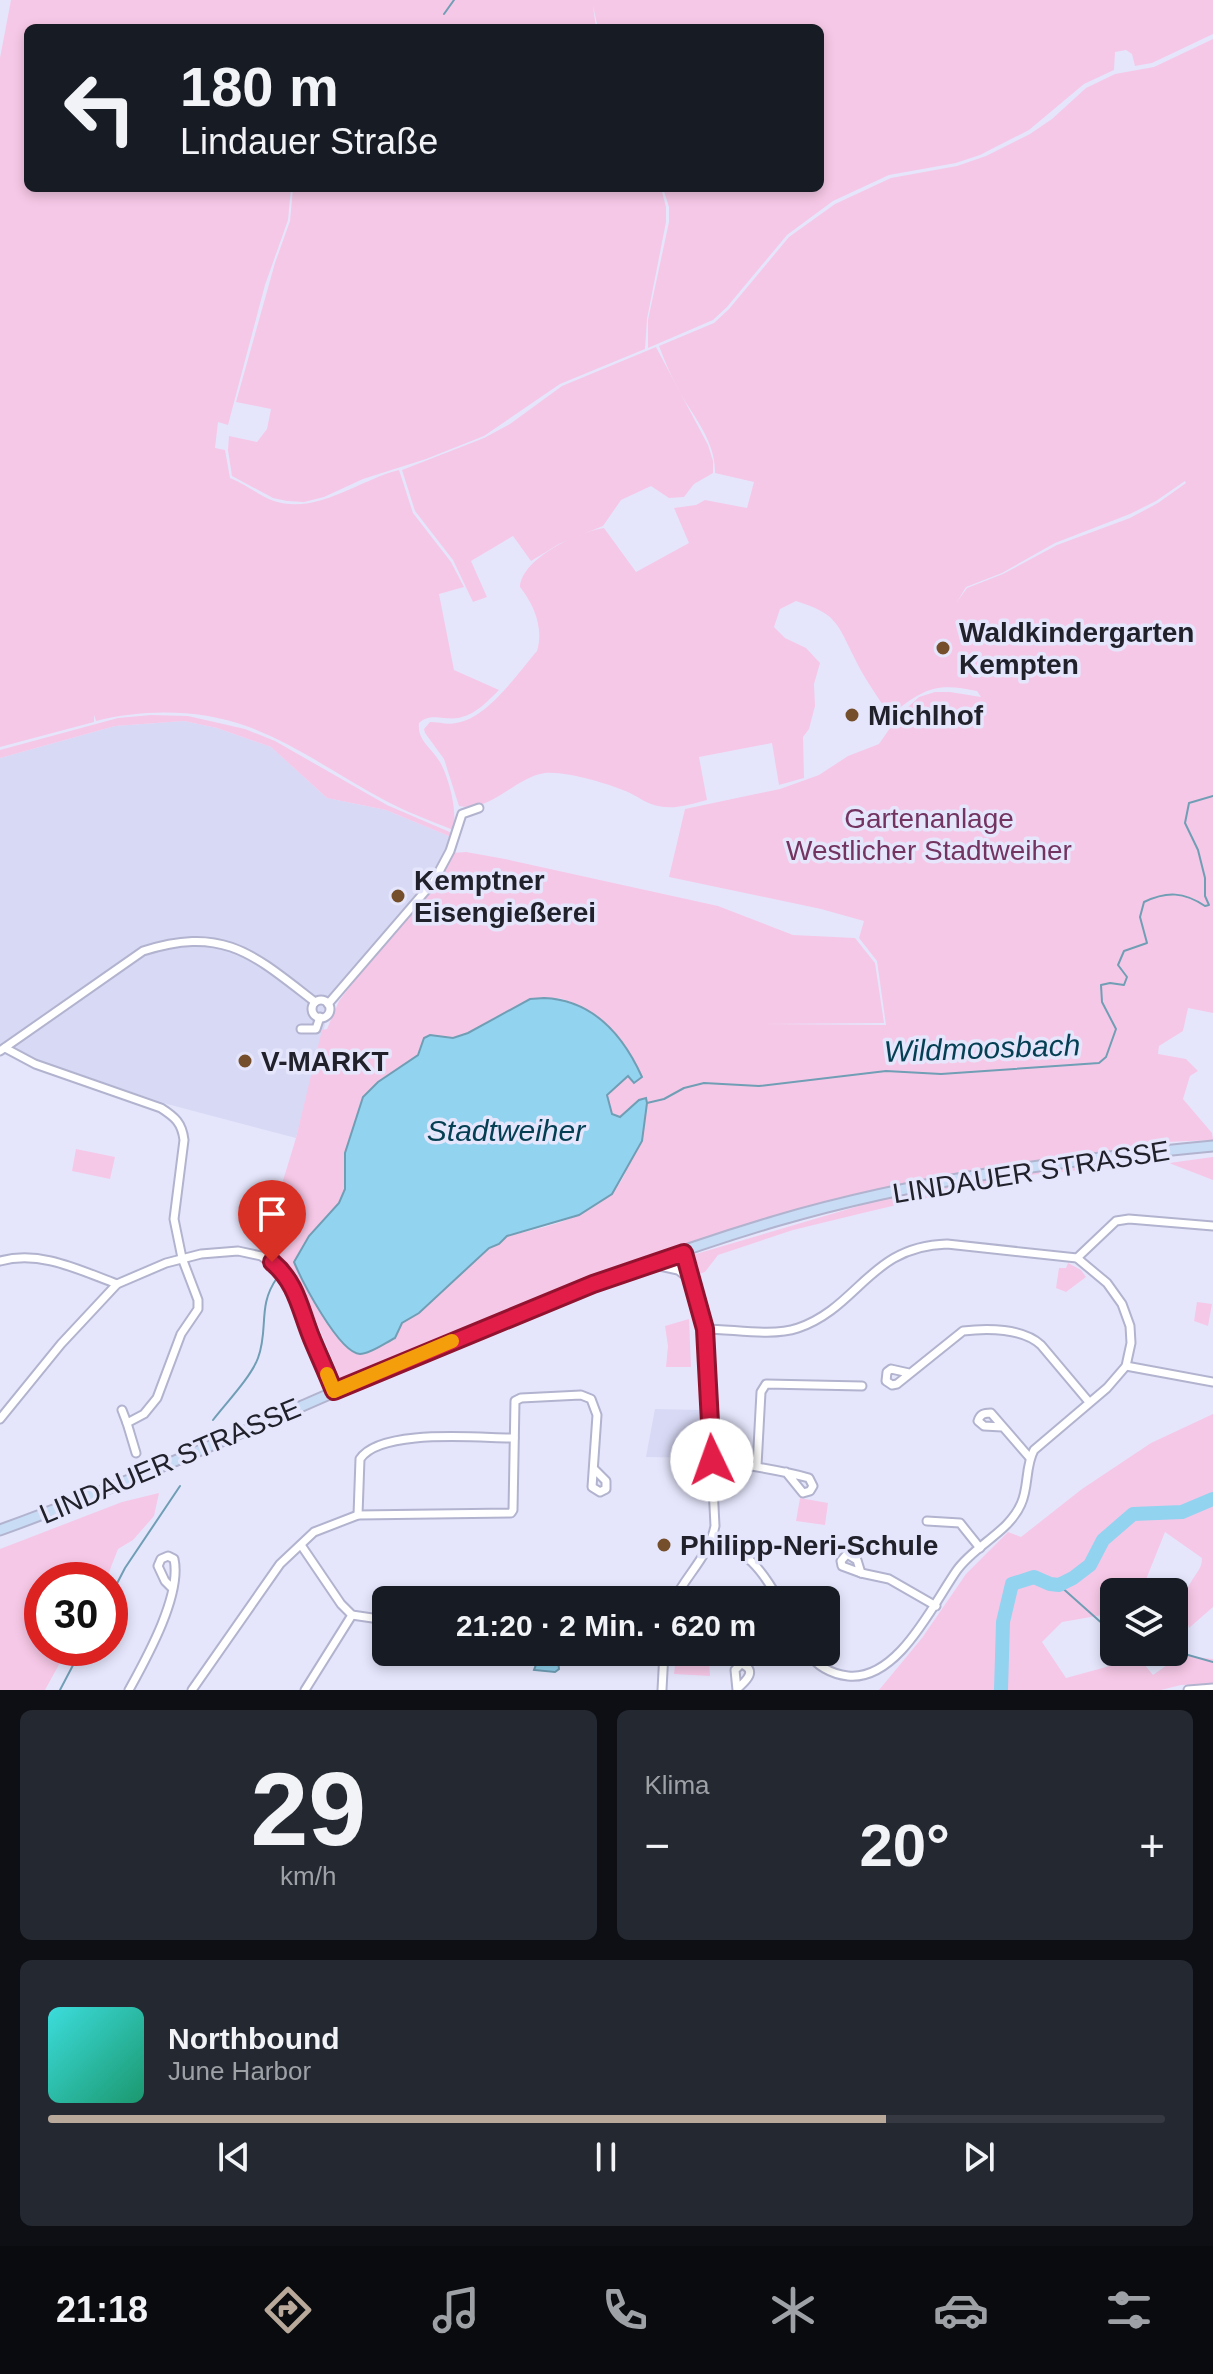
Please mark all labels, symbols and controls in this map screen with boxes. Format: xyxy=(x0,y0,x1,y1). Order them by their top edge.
text: 180 m xyxy=(180,55,339,118)
icon: left xyxy=(48,56,152,160)
text: Lindauer Straße xyxy=(180,121,438,162)
place label: Waldkindergarten Kempten xyxy=(959,617,1194,680)
marker: Waldkindergarten Kempten xyxy=(934,639,952,657)
place label: Michlhof xyxy=(868,700,984,731)
marker: Michlhof xyxy=(843,706,861,724)
park label: Gartenanlage Westlicher Stadtweiher xyxy=(786,803,1072,866)
place label: Kemptner Eisengießerei xyxy=(414,865,596,928)
marker: Kemptner Eisengießerei xyxy=(389,887,407,905)
water label: Wildmoosbach xyxy=(883,1028,1081,1068)
place label: V-MARKT xyxy=(261,1046,389,1077)
marker: V-MARKT xyxy=(236,1052,254,1070)
water label: Stadtweiher xyxy=(427,1114,586,1147)
street label: LINDAUER STRASSE xyxy=(890,1135,1172,1209)
pin xyxy=(238,1180,306,1262)
icon: arrive xyxy=(250,1192,294,1236)
street label: LINDAUER STRASSE xyxy=(35,1392,305,1530)
position arrow xyxy=(670,1418,754,1502)
place label: Philipp-Neri-Schule xyxy=(680,1530,938,1561)
marker: Philipp-Neri-Schule xyxy=(655,1536,673,1554)
speed limit sign: 30 xyxy=(24,1562,128,1666)
map controls xyxy=(1100,1578,1188,1666)
button: layers xyxy=(1100,1578,1188,1666)
text: 21:20 · 2 Min. · 620 m xyxy=(456,1609,756,1642)
text: 29 xyxy=(250,1751,366,1867)
text: Klima xyxy=(645,1770,710,1800)
text: 20° xyxy=(859,1812,950,1879)
text: − xyxy=(645,1821,670,1870)
text: + xyxy=(1139,1821,1165,1870)
text: km/h xyxy=(280,1861,336,1891)
text: Northbound xyxy=(168,2022,340,2055)
text: June Harbor xyxy=(168,2056,311,2086)
icon: previous xyxy=(212,2135,256,2179)
icon: pause xyxy=(584,2135,628,2179)
icon: next xyxy=(957,2135,1001,2179)
icon: directions xyxy=(260,2282,316,2338)
icon: music xyxy=(428,2282,484,2338)
icon: phone xyxy=(597,2282,653,2338)
icon: climate xyxy=(765,2282,821,2338)
icon: car xyxy=(933,2282,989,2338)
icon: filters xyxy=(1101,2282,1157,2338)
text: 21:18 xyxy=(56,2289,148,2330)

